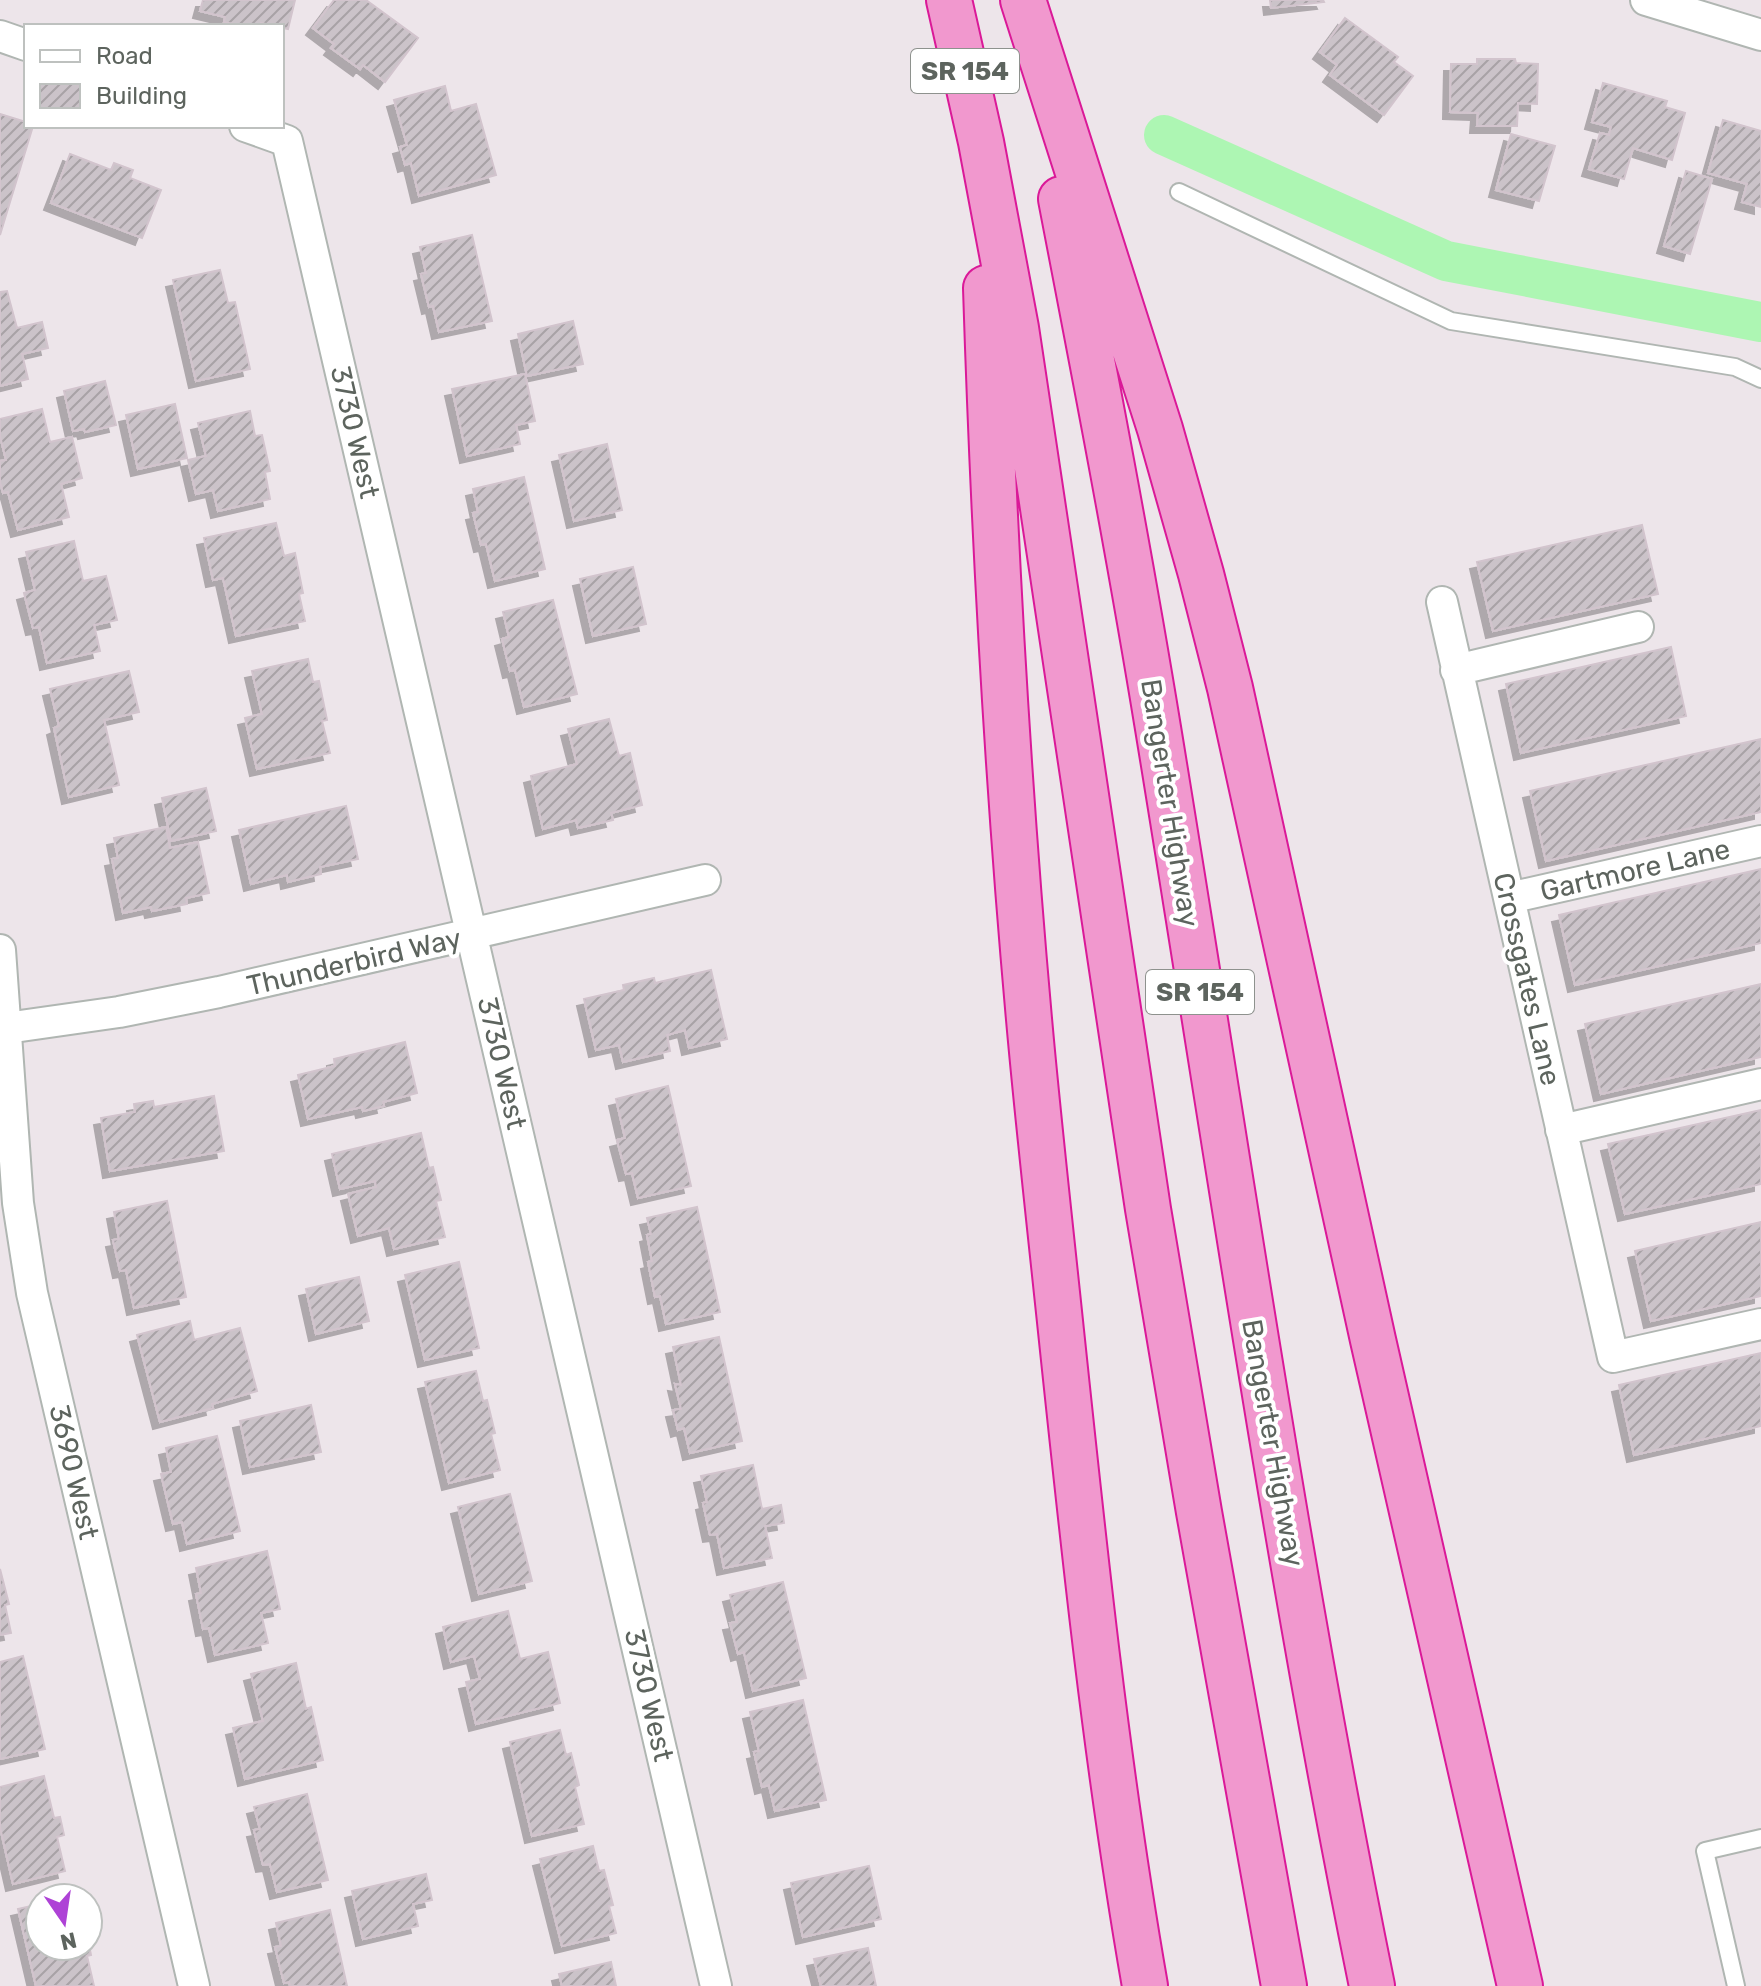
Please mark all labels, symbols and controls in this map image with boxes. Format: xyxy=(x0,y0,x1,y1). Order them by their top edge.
legend xyxy=(24,24,284,128)
text: Road xyxy=(96,42,153,70)
road number: SR 154 xyxy=(911,49,1019,93)
text: Building xyxy=(96,82,187,110)
street label: 3730 West xyxy=(324,363,386,502)
street label: Bangerter Highway xyxy=(1134,677,1206,929)
street label: Gartmore Lane xyxy=(1537,832,1733,908)
street label: Crossgates Lane xyxy=(1486,869,1568,1089)
street label: Thunderbird Way xyxy=(244,921,464,1003)
road number: SR 154 xyxy=(1146,970,1254,1014)
street label: 3730 West xyxy=(471,994,533,1133)
street label: Bangerter Highway xyxy=(1235,1317,1311,1569)
street label: 3690 West xyxy=(42,1401,106,1543)
street label: 3730 West xyxy=(618,1626,680,1765)
north arrow xyxy=(24,1882,104,1962)
text: N xyxy=(58,1926,79,1956)

